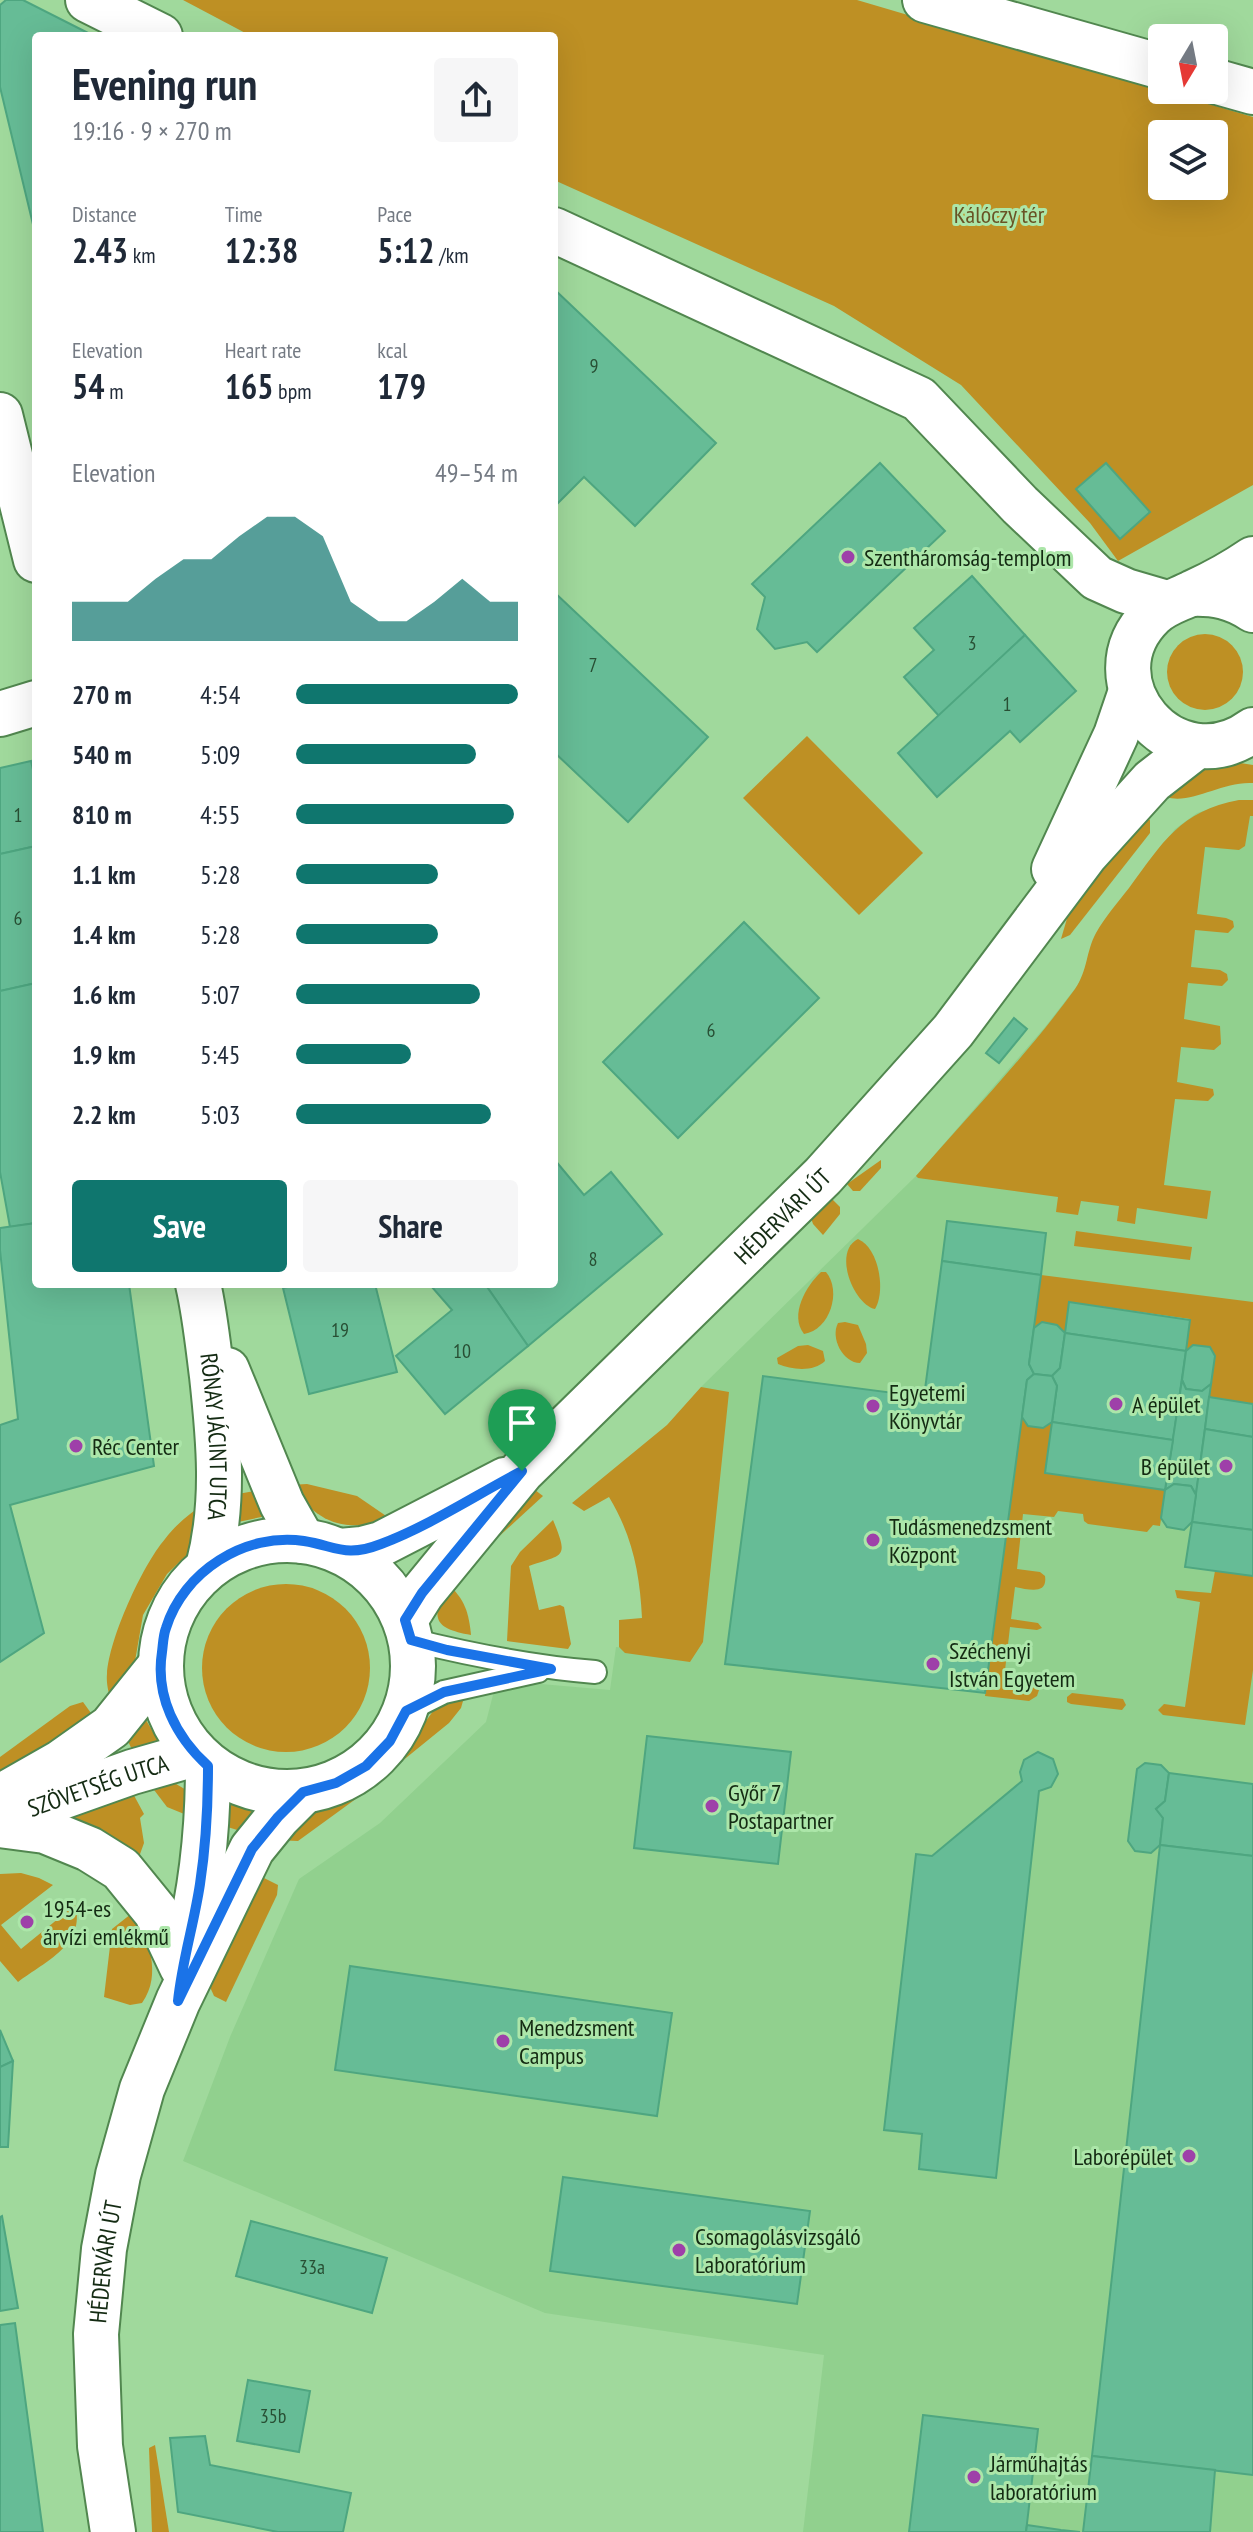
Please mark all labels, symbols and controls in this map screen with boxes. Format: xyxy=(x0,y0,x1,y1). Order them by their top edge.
north arrow xyxy=(1148,24,1228,104)
map controls xyxy=(1148,24,1228,200)
text: Evening run xyxy=(72,55,257,112)
button: share xyxy=(434,58,518,142)
text: 19:16 · 9 × 270 m xyxy=(72,114,232,147)
button: layers xyxy=(1148,120,1228,200)
park label: Kálóczy tér xyxy=(954,199,1045,230)
text: Distance xyxy=(72,200,137,228)
text: Time xyxy=(225,200,263,228)
text: Pace xyxy=(377,200,412,228)
text: 2.43 xyxy=(72,228,128,272)
text: 12:38 xyxy=(225,228,298,272)
text: 5:12 xyxy=(377,228,435,272)
text: km xyxy=(128,241,156,269)
text: /km xyxy=(435,241,469,269)
text: Elevation xyxy=(72,336,143,364)
text: Heart rate xyxy=(225,336,301,364)
text: kcal xyxy=(377,336,407,364)
house number: 9 xyxy=(590,353,599,379)
text: 54 xyxy=(72,364,105,408)
text: 165 xyxy=(225,364,273,408)
text: 179 xyxy=(377,364,426,408)
text: m xyxy=(105,377,124,405)
text: bpm xyxy=(273,377,312,405)
text: Elevation xyxy=(72,456,155,489)
text: 49–54 m xyxy=(435,456,518,489)
place label: Szentháromság-templom xyxy=(864,542,1071,573)
marker: Szentháromság-templom xyxy=(839,548,857,566)
house number: 3 xyxy=(968,630,977,656)
house number: 7 xyxy=(589,652,598,678)
text: 270 m xyxy=(72,678,132,711)
text: 4:54 xyxy=(200,678,240,711)
house number: 1 xyxy=(1003,691,1012,717)
text: 540 m xyxy=(72,738,132,771)
text: 5:09 xyxy=(200,738,240,771)
text: 810 m xyxy=(72,798,132,831)
text: 4:55 xyxy=(200,798,240,831)
house number: 1 xyxy=(14,802,23,828)
text: 1.1 km xyxy=(72,858,136,891)
text: 5:28 xyxy=(200,858,240,891)
house number: 6 xyxy=(14,905,23,931)
text: 1.4 km xyxy=(72,918,136,951)
text: 5:28 xyxy=(200,918,240,951)
text: 1.6 km xyxy=(72,978,136,1011)
text: 5:07 xyxy=(200,978,240,1011)
house number: 6 xyxy=(707,1017,716,1043)
text: 1.9 km xyxy=(72,1038,136,1071)
text: 5:45 xyxy=(200,1038,240,1071)
text: 2.2 km xyxy=(72,1098,136,1131)
text: 5:03 xyxy=(200,1098,240,1131)
street label: HÉDERVÁRI ÚT xyxy=(727,1161,837,1270)
button: Save xyxy=(72,1180,287,1272)
button: Share xyxy=(303,1180,518,1272)
house number: 8 xyxy=(589,1246,598,1272)
house number: 19 xyxy=(331,1317,349,1343)
house number: 10 xyxy=(453,1338,471,1364)
street label: RÓNAY JÁCINT UTCA xyxy=(194,1351,235,1523)
place label: Egyetemi Könyvtár xyxy=(889,1377,966,1436)
pin xyxy=(488,1389,556,1471)
place label: A épület xyxy=(1132,1389,1201,1420)
marker: A épület xyxy=(1107,1395,1125,1413)
marker: Egyetemi Könyvtár xyxy=(864,1397,882,1415)
icon: arrive xyxy=(500,1401,544,1445)
place label: Réc Center xyxy=(92,1431,180,1462)
marker: Réc Center xyxy=(67,1437,85,1455)
place label: B épület xyxy=(1141,1451,1210,1482)
marker: B épület xyxy=(1217,1457,1235,1475)
place label: Tudásmenedzsment Központ xyxy=(889,1511,1052,1570)
marker: Tudásmenedzsment Központ xyxy=(864,1531,882,1549)
place label: Széchenyi István Egyetem xyxy=(949,1635,1075,1694)
marker: Széchenyi István Egyetem xyxy=(924,1655,942,1673)
street label: SZÖVETSÉG UTCA xyxy=(23,1747,172,1823)
place label: Győr 7 Postapartner xyxy=(728,1777,834,1836)
marker: Győr 7 Postapartner xyxy=(703,1797,721,1815)
place label: 1954-es árvízi emlékmű xyxy=(43,1893,169,1952)
marker: 1954-es árvízi emlékmű xyxy=(18,1913,36,1931)
place label: Menedzsment Campus xyxy=(519,2012,635,2071)
marker: Menedzsment Campus xyxy=(494,2032,512,2050)
place label: Laborépület xyxy=(1074,2141,1173,2172)
marker: Laborépület xyxy=(1180,2147,1198,2165)
street label: HÉDERVÁRI ÚT xyxy=(82,2197,128,2324)
place label: Csomagolásvizsgáló Laboratórium xyxy=(695,2221,861,2280)
marker: Csomagolásvizsgáló Laboratórium xyxy=(670,2241,688,2259)
house number: 33a xyxy=(299,2254,325,2280)
house number: 35b xyxy=(260,2403,286,2429)
place label: Járműhajtás laboratórium xyxy=(989,2448,1097,2507)
marker: Járműhajtás laboratórium xyxy=(965,2468,983,2486)

